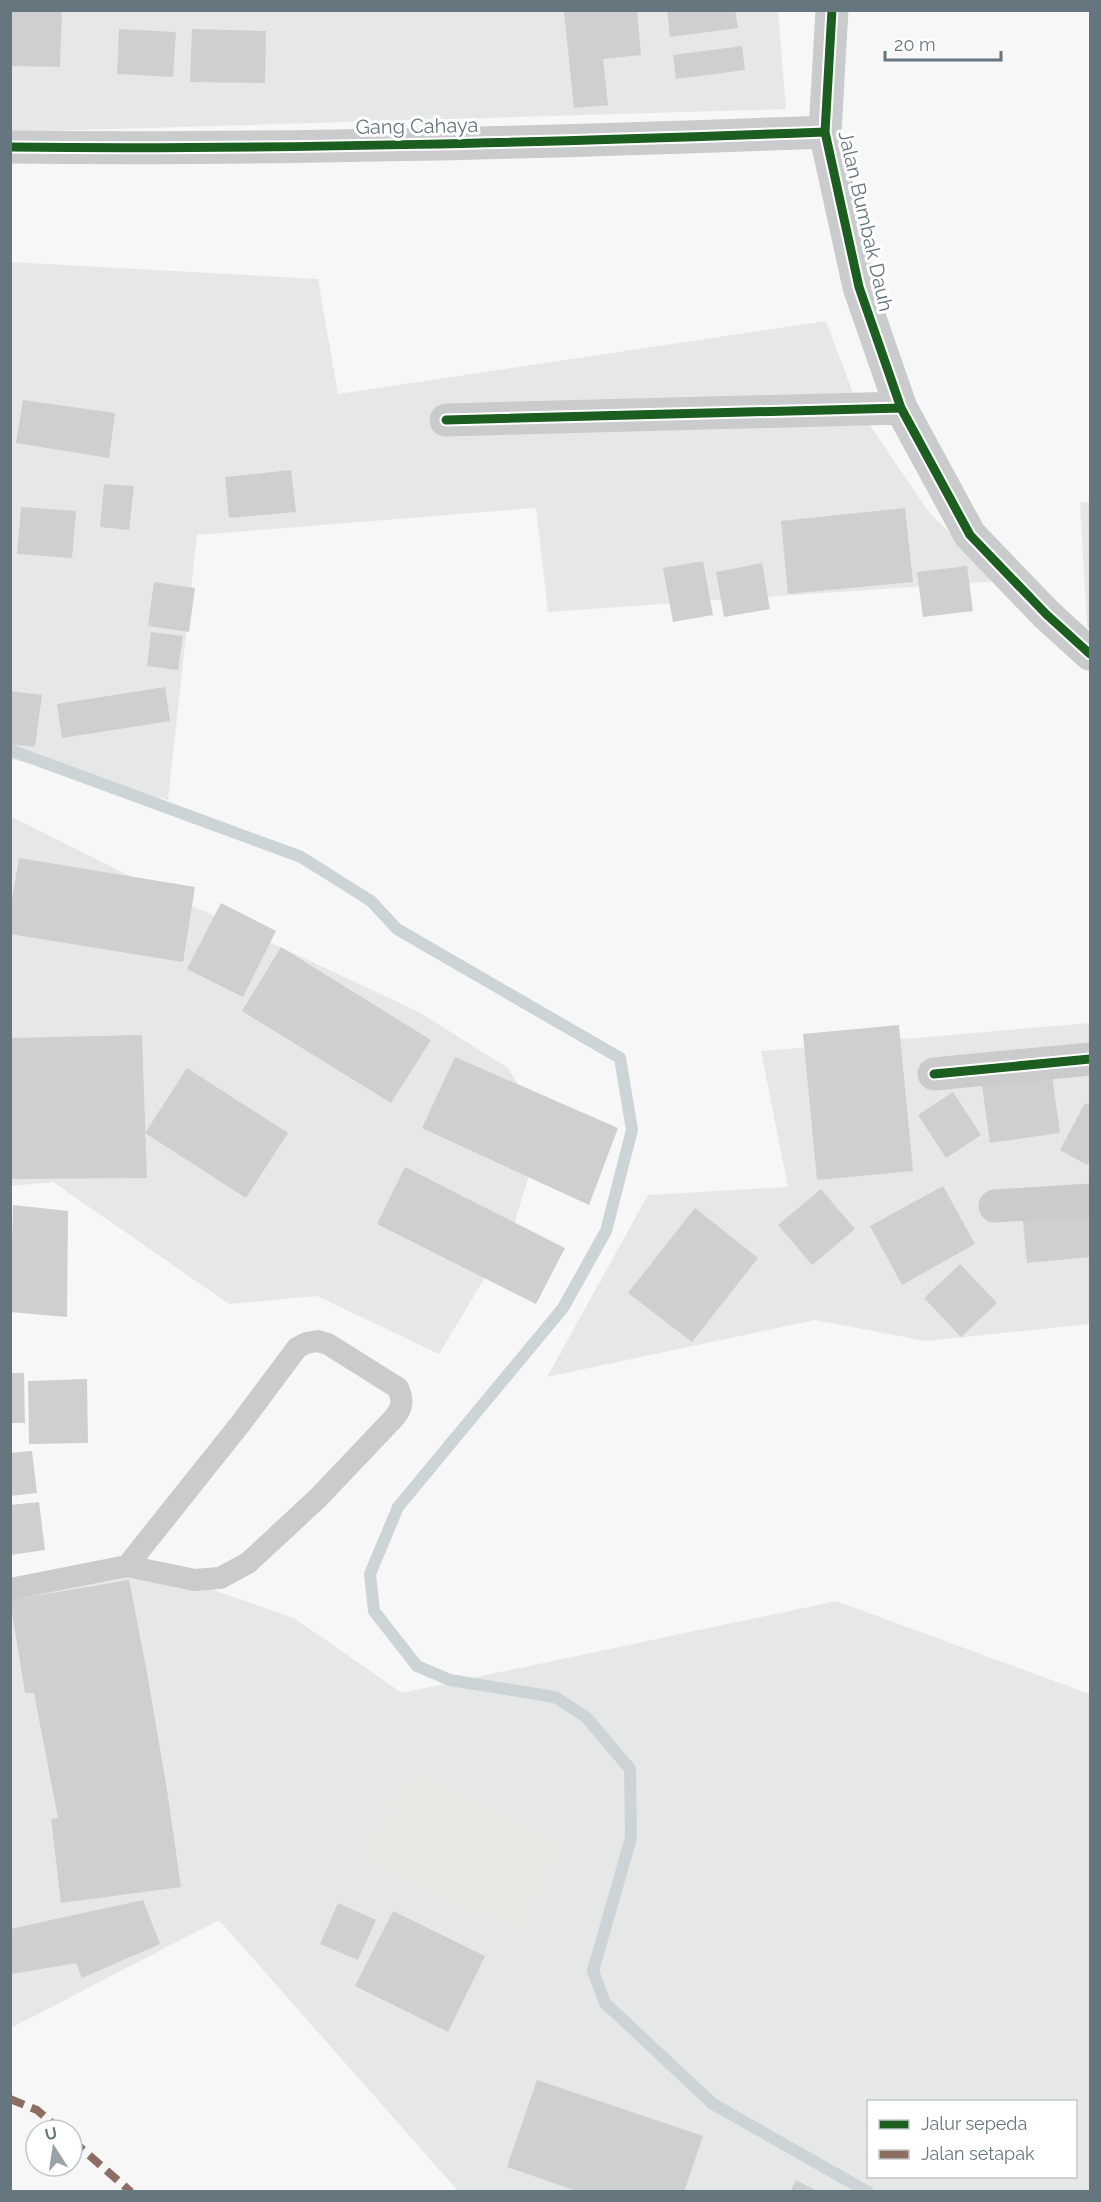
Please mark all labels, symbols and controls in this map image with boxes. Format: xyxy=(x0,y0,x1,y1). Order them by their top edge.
scale bar xyxy=(885,24,1000,62)
text: 20 m xyxy=(894,34,936,55)
street label: Gang Cahaya xyxy=(355,113,479,139)
street label: Jalan Bumbak Dauh xyxy=(834,128,898,314)
legend xyxy=(867,2100,1077,2178)
text: Jalur sepeda xyxy=(921,2113,1027,2134)
north arrow xyxy=(24,2118,84,2178)
text: U xyxy=(43,2123,59,2144)
text: Jalan setapak xyxy=(921,2143,1035,2164)

